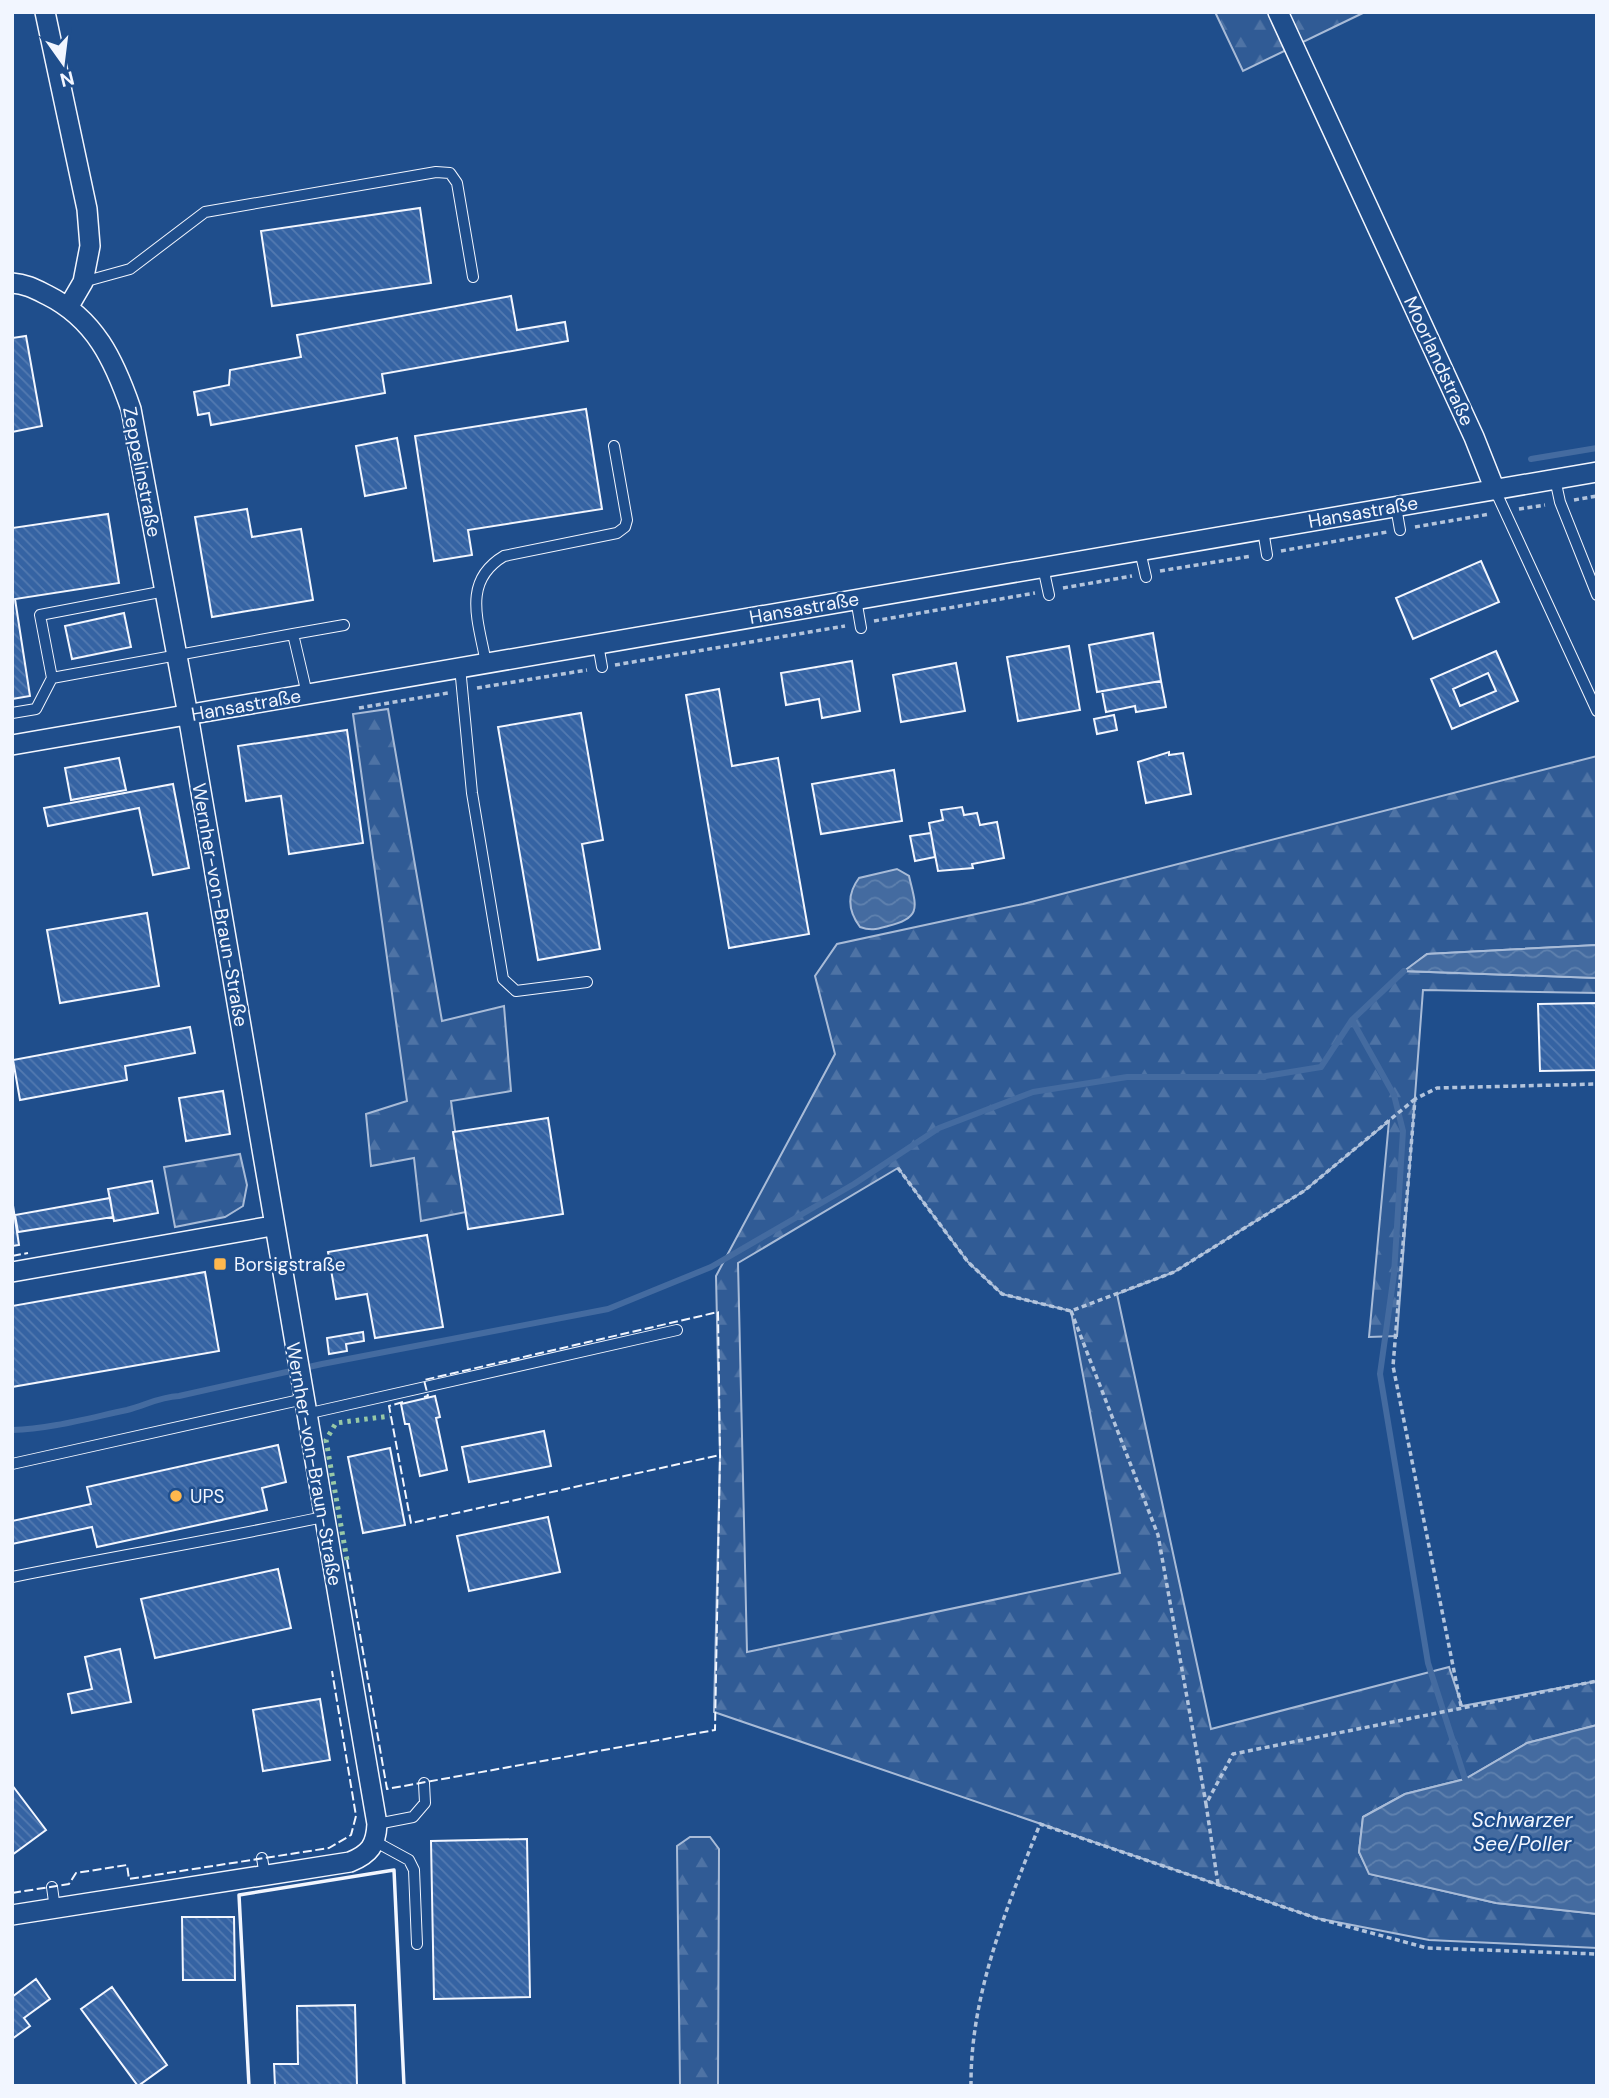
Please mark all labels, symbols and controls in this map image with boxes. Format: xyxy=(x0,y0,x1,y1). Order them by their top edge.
north arrow xyxy=(28,28,98,98)
text: N xyxy=(57,65,77,93)
street label: Moorlandstraße xyxy=(1398,292,1480,430)
street label: Zeppelinstraße xyxy=(117,405,167,539)
street label: Hansastraße xyxy=(1306,490,1420,534)
street label: Hansastraße xyxy=(747,586,861,630)
street label: Hansastraße xyxy=(189,683,303,727)
street label: Wernher-von-Braun-Straße xyxy=(186,781,254,1029)
place label: Borsigstraße xyxy=(234,1252,345,1277)
marker: Borsigstraße xyxy=(212,1256,228,1272)
street label: Wernher-von-Braun-Straße xyxy=(280,1340,348,1588)
place label: UPS xyxy=(190,1484,225,1509)
marker: UPS xyxy=(168,1488,184,1504)
water label: Schwarzer See/Poller xyxy=(1471,1806,1574,1858)

